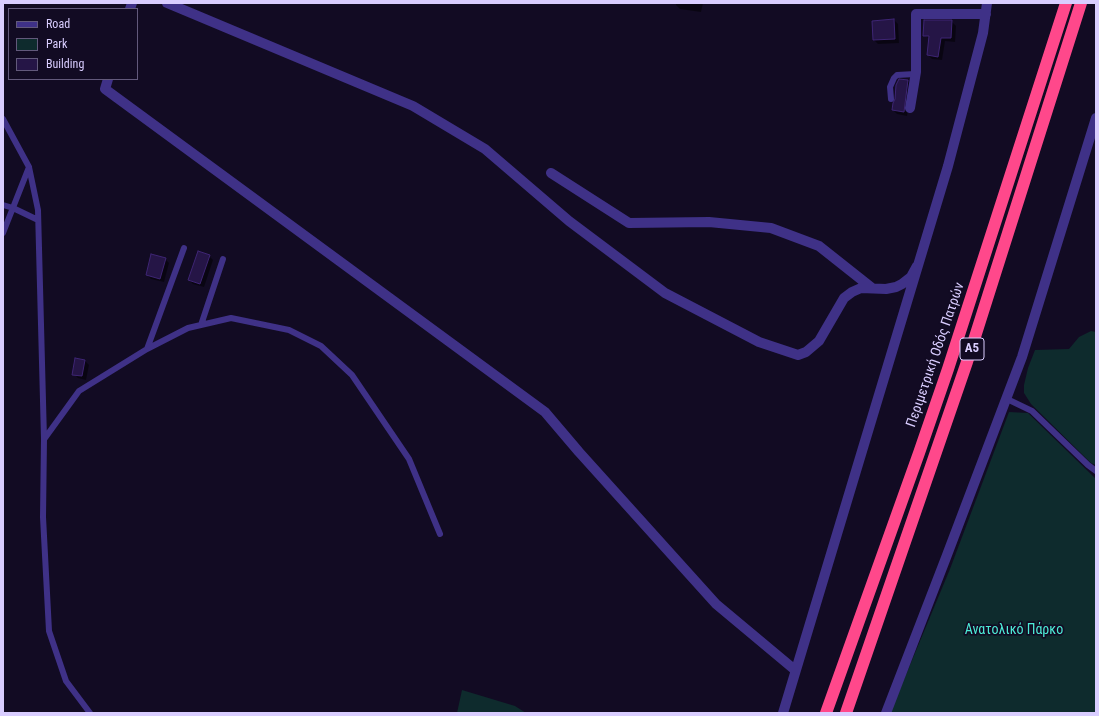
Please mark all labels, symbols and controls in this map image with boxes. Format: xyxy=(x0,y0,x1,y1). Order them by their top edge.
legend xyxy=(8,8,138,80)
text: Road xyxy=(46,17,70,31)
text: Park xyxy=(46,37,67,51)
text: Building xyxy=(46,57,84,71)
street label: Περιμετρική Οδός Πατρών xyxy=(903,280,969,430)
road number: Α5 xyxy=(960,338,984,360)
park label: Ανατολικό Πάρκο xyxy=(965,622,1063,638)

